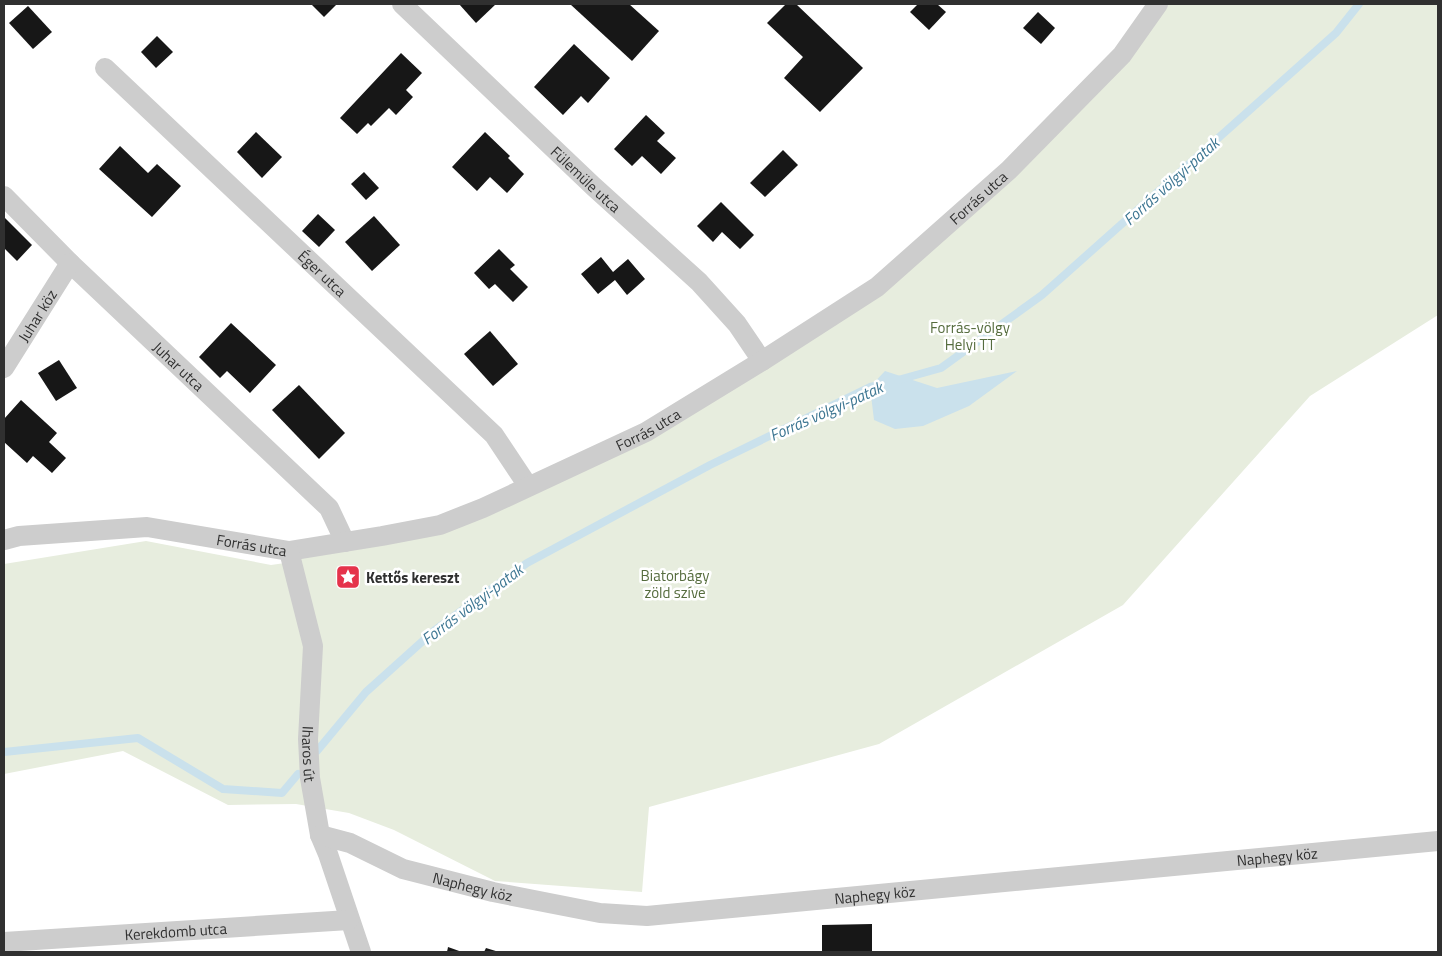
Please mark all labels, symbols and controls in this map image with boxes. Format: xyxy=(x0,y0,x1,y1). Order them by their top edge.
water label: Forrás völgyi-patak xyxy=(1118,130,1226,231)
street label: Fülemüle utca xyxy=(546,140,627,218)
street label: Forrás utca xyxy=(944,165,1013,230)
street label: Éger utca xyxy=(293,245,352,302)
street label: Juhar köz xyxy=(12,285,62,346)
park label: Forrás-völgy Helyi TT xyxy=(930,316,1010,356)
street label: Juhar utca xyxy=(148,336,210,397)
water label: Forrás völgyi-patak xyxy=(766,375,888,447)
street label: Forrás utca xyxy=(611,402,685,456)
street label: Forrás utca xyxy=(215,527,289,562)
water label: Forrás völgyi-patak xyxy=(416,557,529,650)
place icon: Kettős kereszt xyxy=(335,564,361,590)
park label: Biatorbágy zöld szíve xyxy=(641,564,709,604)
place label: Kettős kereszt xyxy=(366,566,460,589)
street label: Iharos út xyxy=(296,725,322,784)
street label: Naphegy köz xyxy=(1236,841,1319,872)
street label: Naphegy köz xyxy=(430,866,515,907)
street label: Naphegy köz xyxy=(833,879,917,910)
street label: Kerekdomb utca xyxy=(124,916,228,946)

